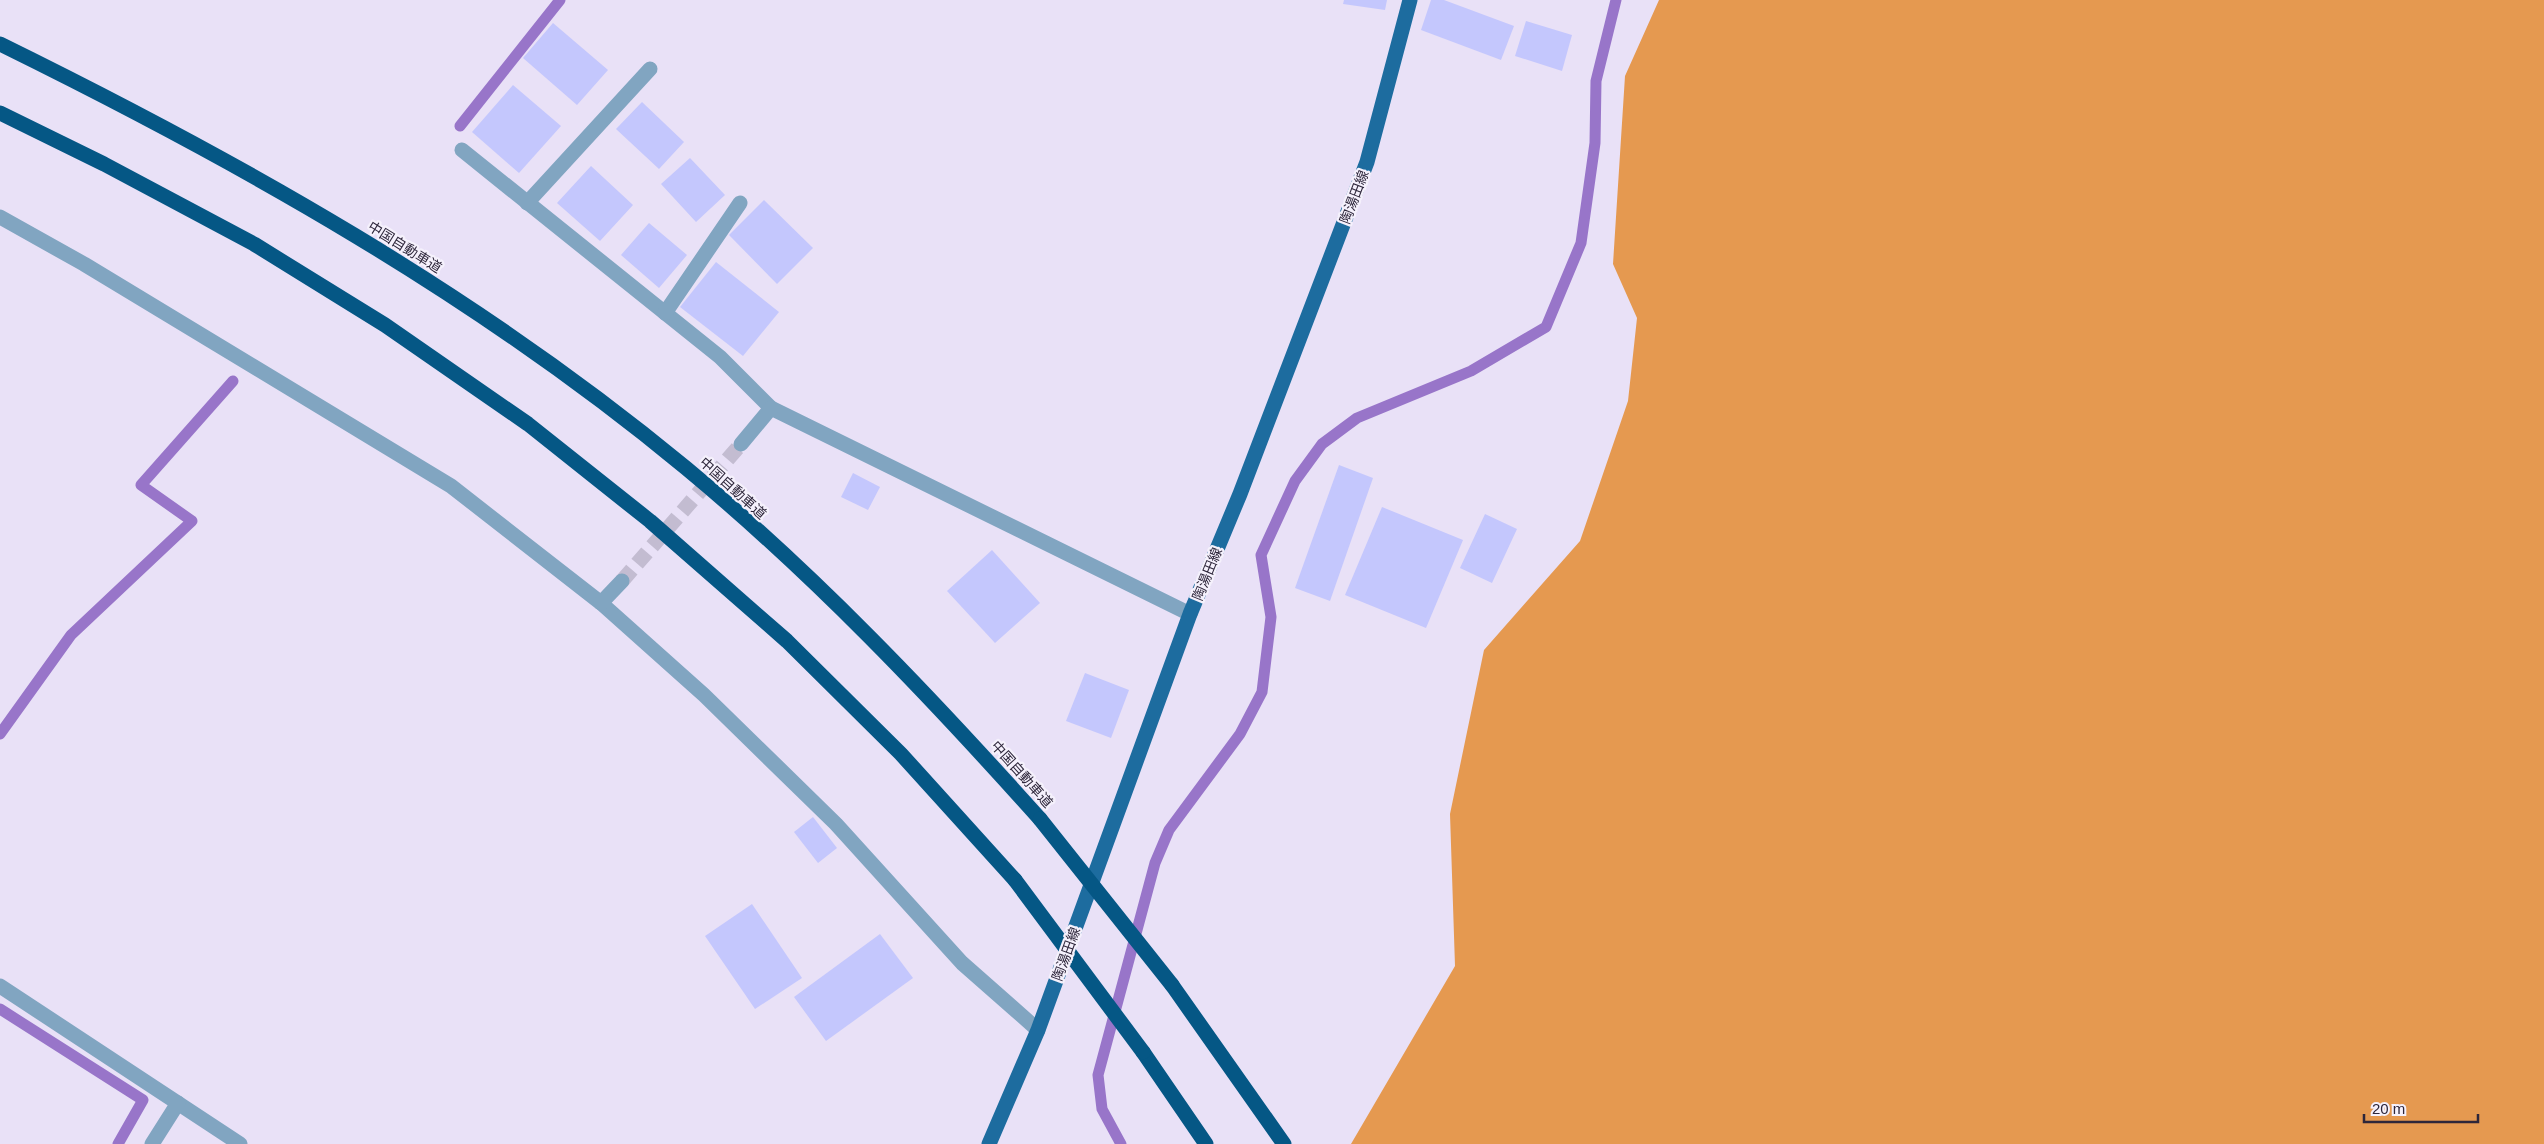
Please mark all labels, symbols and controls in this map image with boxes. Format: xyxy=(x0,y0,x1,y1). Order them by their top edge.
street label: 陶湯田線 xyxy=(1336,168,1372,226)
street label: 中国自動車道 xyxy=(365,218,445,276)
street label: 中国自動車道 xyxy=(696,454,770,522)
street label: 陶湯田線 xyxy=(1189,545,1225,603)
street label: 中国自動車道 xyxy=(988,737,1056,811)
street label: 陶湯田線 xyxy=(1049,925,1083,983)
scale bar xyxy=(2364,1092,2478,1124)
text: 20 m xyxy=(2372,1100,2405,1117)

